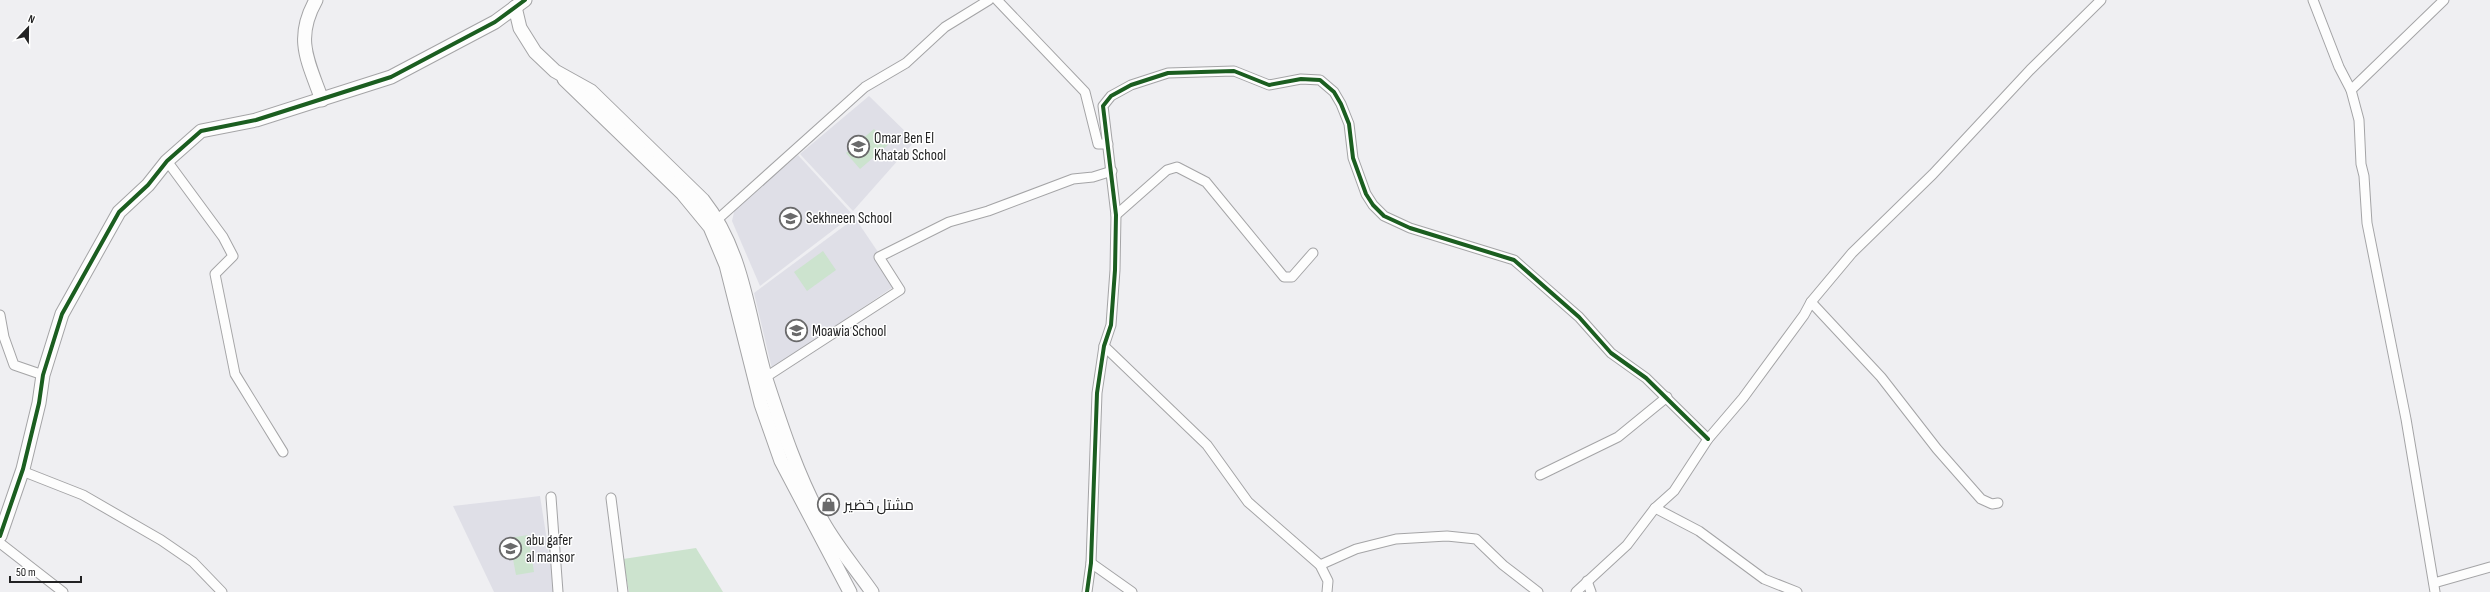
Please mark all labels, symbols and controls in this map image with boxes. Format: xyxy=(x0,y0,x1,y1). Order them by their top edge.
north arrow xyxy=(8,8,48,48)
text: N xyxy=(26,12,37,26)
place label: Omar Ben El Khatab School xyxy=(874,129,946,165)
school or university icon: Omar Ben El Khatab School xyxy=(846,134,872,160)
school or university icon: Sekhneen School xyxy=(778,205,804,231)
place label: Sekhneen School xyxy=(806,209,892,228)
school or university icon: Moawia School xyxy=(783,318,809,344)
place label: Moawia School xyxy=(812,322,886,341)
shop icon: مشتل خضير xyxy=(815,492,841,518)
place label: مشتل خضير xyxy=(843,496,914,515)
place label: abu gafer al mansor xyxy=(526,531,575,567)
school or university icon: abu gafer al mansor xyxy=(498,536,524,562)
scale bar xyxy=(10,558,81,584)
text: 50 m xyxy=(16,565,36,580)

